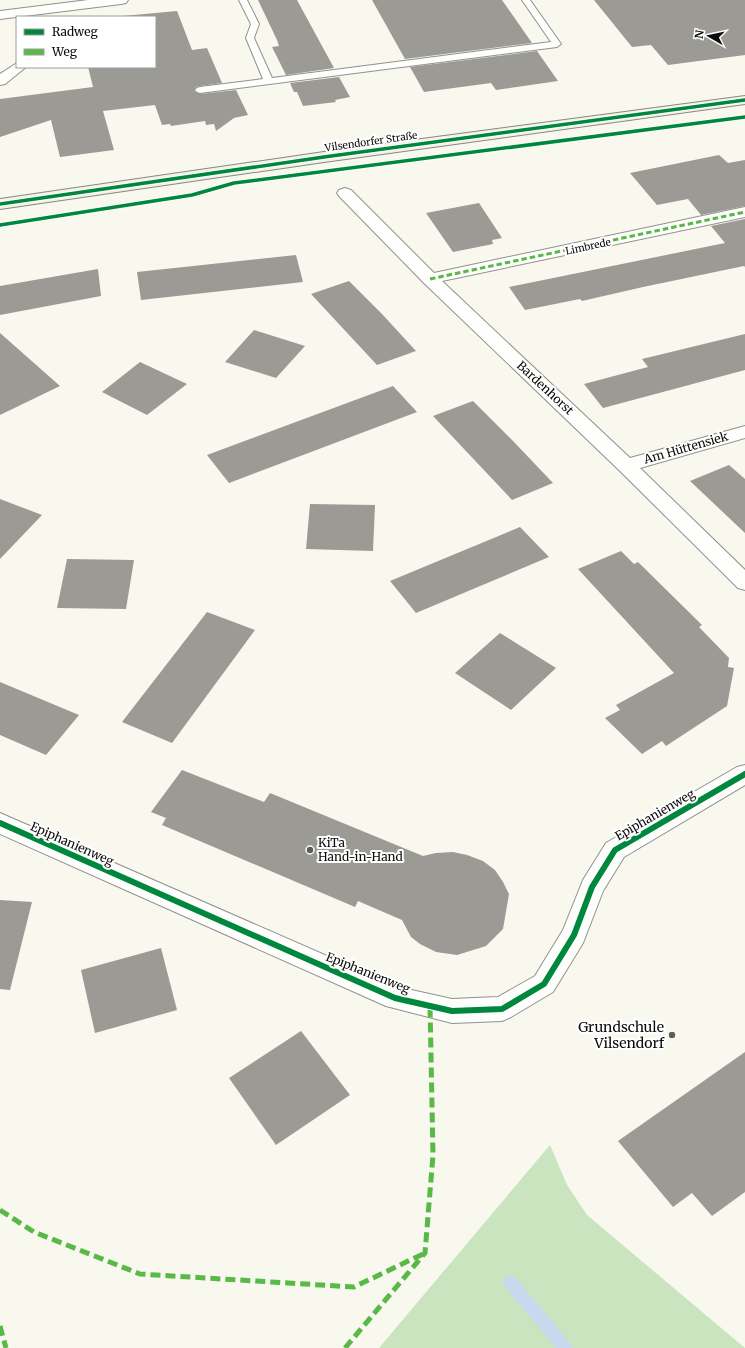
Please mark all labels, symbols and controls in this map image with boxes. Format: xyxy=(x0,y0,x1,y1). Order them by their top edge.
legend xyxy=(16,16,156,68)
north arrow xyxy=(689,16,729,56)
text: Radweg xyxy=(52,24,98,39)
text: N xyxy=(692,29,707,40)
text: Weg xyxy=(51,44,78,59)
street label: Vilsendorfer Straße xyxy=(323,129,418,155)
street label: Limbrede xyxy=(564,235,612,258)
street label: Bardenhorst xyxy=(514,358,577,418)
street label: Am Hüttensiek xyxy=(641,428,730,467)
street label: Epiphanienweg xyxy=(612,785,698,843)
street label: Epiphanienweg xyxy=(28,818,117,869)
place label: KiTa Hand-in-Hand xyxy=(318,835,403,864)
marker: KiTa Hand-in-Hand xyxy=(305,845,315,855)
street label: Epiphanienweg xyxy=(324,949,413,997)
place label: Grundschule Vilsendorf xyxy=(578,1018,665,1052)
marker: Grundschule Vilsendorf xyxy=(667,1030,677,1040)

